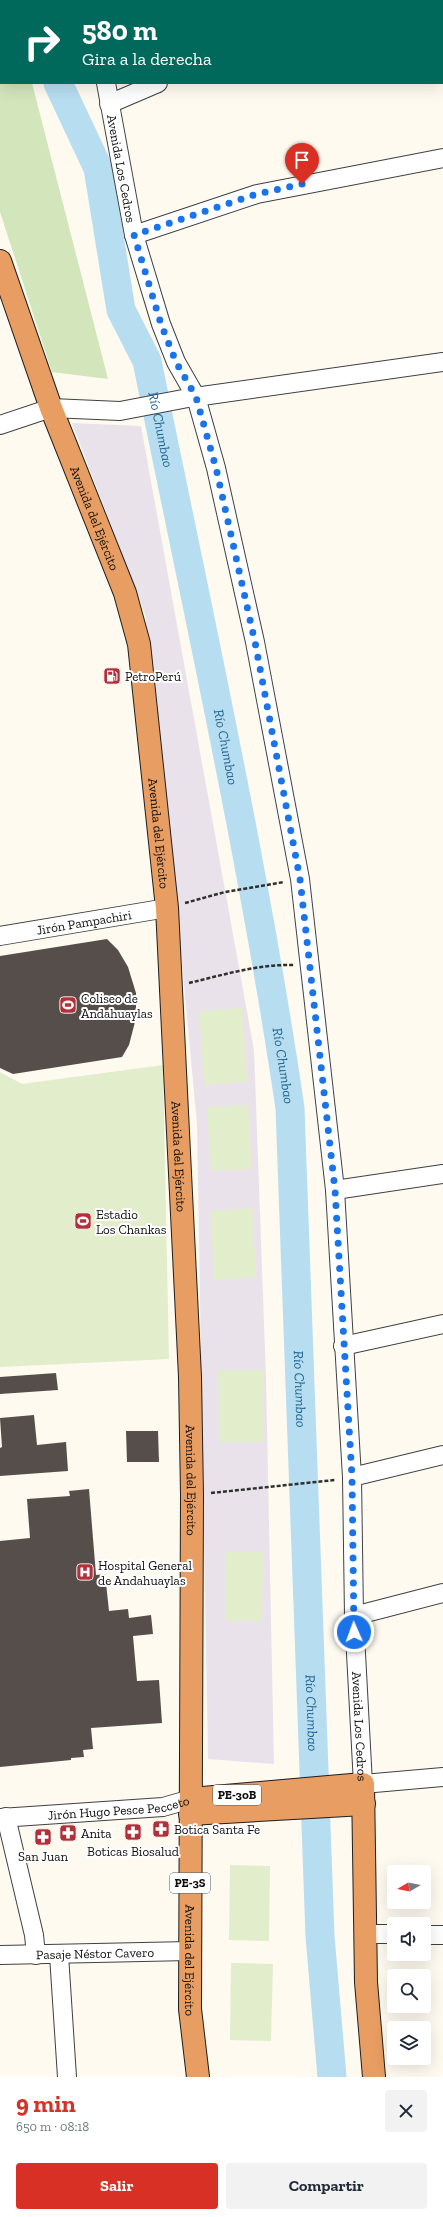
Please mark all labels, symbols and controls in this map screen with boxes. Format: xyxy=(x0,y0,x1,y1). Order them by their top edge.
text: 580 m xyxy=(82,14,158,47)
icon: right xyxy=(16,16,68,68)
text: Gira a la derecha xyxy=(82,48,212,70)
street label: Avenida Los Cedros xyxy=(104,113,139,224)
pin xyxy=(285,143,319,184)
icon: arrive xyxy=(291,149,313,171)
water label: Río Chumbao xyxy=(145,390,177,469)
street label: Avenida del Ejército xyxy=(67,464,123,573)
fuel station icon: PetroPerú xyxy=(102,666,122,686)
place label: PetroPerú xyxy=(125,669,182,684)
water label: Río Chumbao xyxy=(210,708,242,787)
street label: Avenida del Ejército xyxy=(146,777,172,890)
street label: Jirón Pampachiri xyxy=(35,907,133,937)
place label: Coliseo de Andahuaylas xyxy=(81,991,153,1021)
sports icon: Coliseo de Andahuaylas xyxy=(58,995,78,1015)
water label: Río Chumbao xyxy=(269,1026,298,1105)
street label: Avenida del Ejército xyxy=(169,1101,189,1213)
place label: Estadio Los Chankas xyxy=(96,1207,167,1237)
sports icon: Estadio Los Chankas xyxy=(73,1211,93,1231)
water label: Río Chumbao xyxy=(290,1350,310,1428)
street label: Avenida del Ejército xyxy=(183,1424,200,1536)
place label: Hospital General de Andahuaylas xyxy=(98,1558,193,1588)
hospital icon: Hospital General de Andahuaylas xyxy=(75,1562,95,1582)
position arrow xyxy=(333,1611,375,1653)
street label: Avenida Los Cedros xyxy=(349,1671,370,1782)
water label: Río Chumbao xyxy=(302,1674,322,1752)
road number: PE-30B xyxy=(213,1785,261,1805)
street label: Jirón Hugo Pesce Pecceto xyxy=(47,1792,191,1822)
pharmacy icon: Botica Santa Fe xyxy=(151,1819,171,1839)
pharmacy icon: Boticas Biosalud xyxy=(123,1822,143,1842)
place label: Botica Santa Fe xyxy=(174,1822,260,1837)
pharmacy icon: Anita xyxy=(58,1823,78,1843)
place label: Anita xyxy=(81,1826,112,1841)
pharmacy icon: San Juan xyxy=(33,1827,53,1847)
place label: Boticas Biosalud xyxy=(87,1844,179,1859)
place label: San Juan xyxy=(18,1849,69,1864)
north arrow xyxy=(387,1865,431,1909)
map controls xyxy=(387,1865,431,2065)
road number: PE-3S xyxy=(170,1873,210,1893)
street label: Avenida del Ejército xyxy=(182,1905,198,2017)
button: sound xyxy=(387,1917,431,1961)
street label: Pasaje Néstor Cavero xyxy=(36,1944,154,1962)
button: search xyxy=(387,1969,431,2013)
button: layers xyxy=(387,2021,431,2065)
text: 9 min xyxy=(16,2089,76,2118)
button: close xyxy=(385,2090,427,2132)
text: 650 m · 08:18 xyxy=(16,2119,89,2134)
button: Salir xyxy=(16,2163,218,2209)
button: Compartir xyxy=(226,2163,427,2209)

